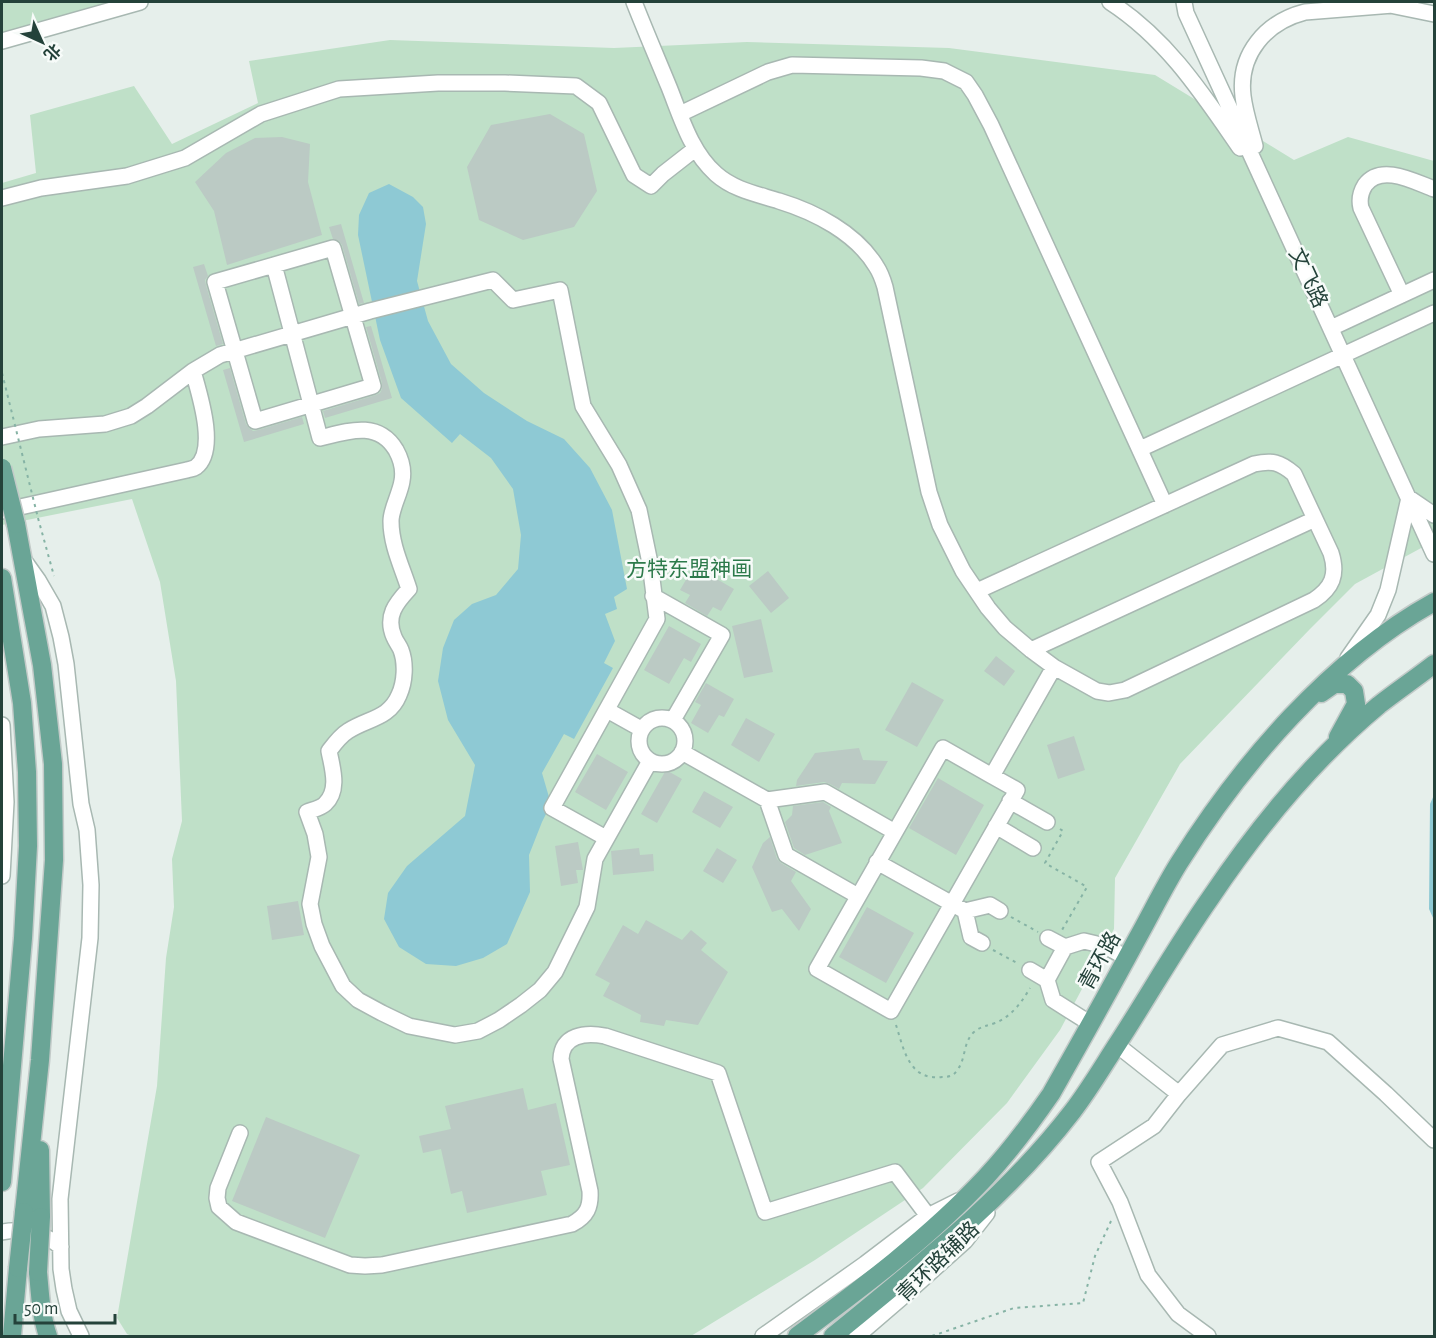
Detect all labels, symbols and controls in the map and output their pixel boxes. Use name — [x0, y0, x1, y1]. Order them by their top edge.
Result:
north arrow — [12, 12, 72, 72]
text: 北 — [41, 41, 64, 64]
street label: 文飞路 — [1285, 245, 1332, 311]
park label: 方特东盟神画 — [626, 558, 752, 580]
street label: 青环路 — [1075, 928, 1124, 994]
street label: 青环路辅路 — [892, 1217, 983, 1306]
scale bar — [15, 1287, 116, 1325]
text: 50 m — [24, 1300, 58, 1318]

